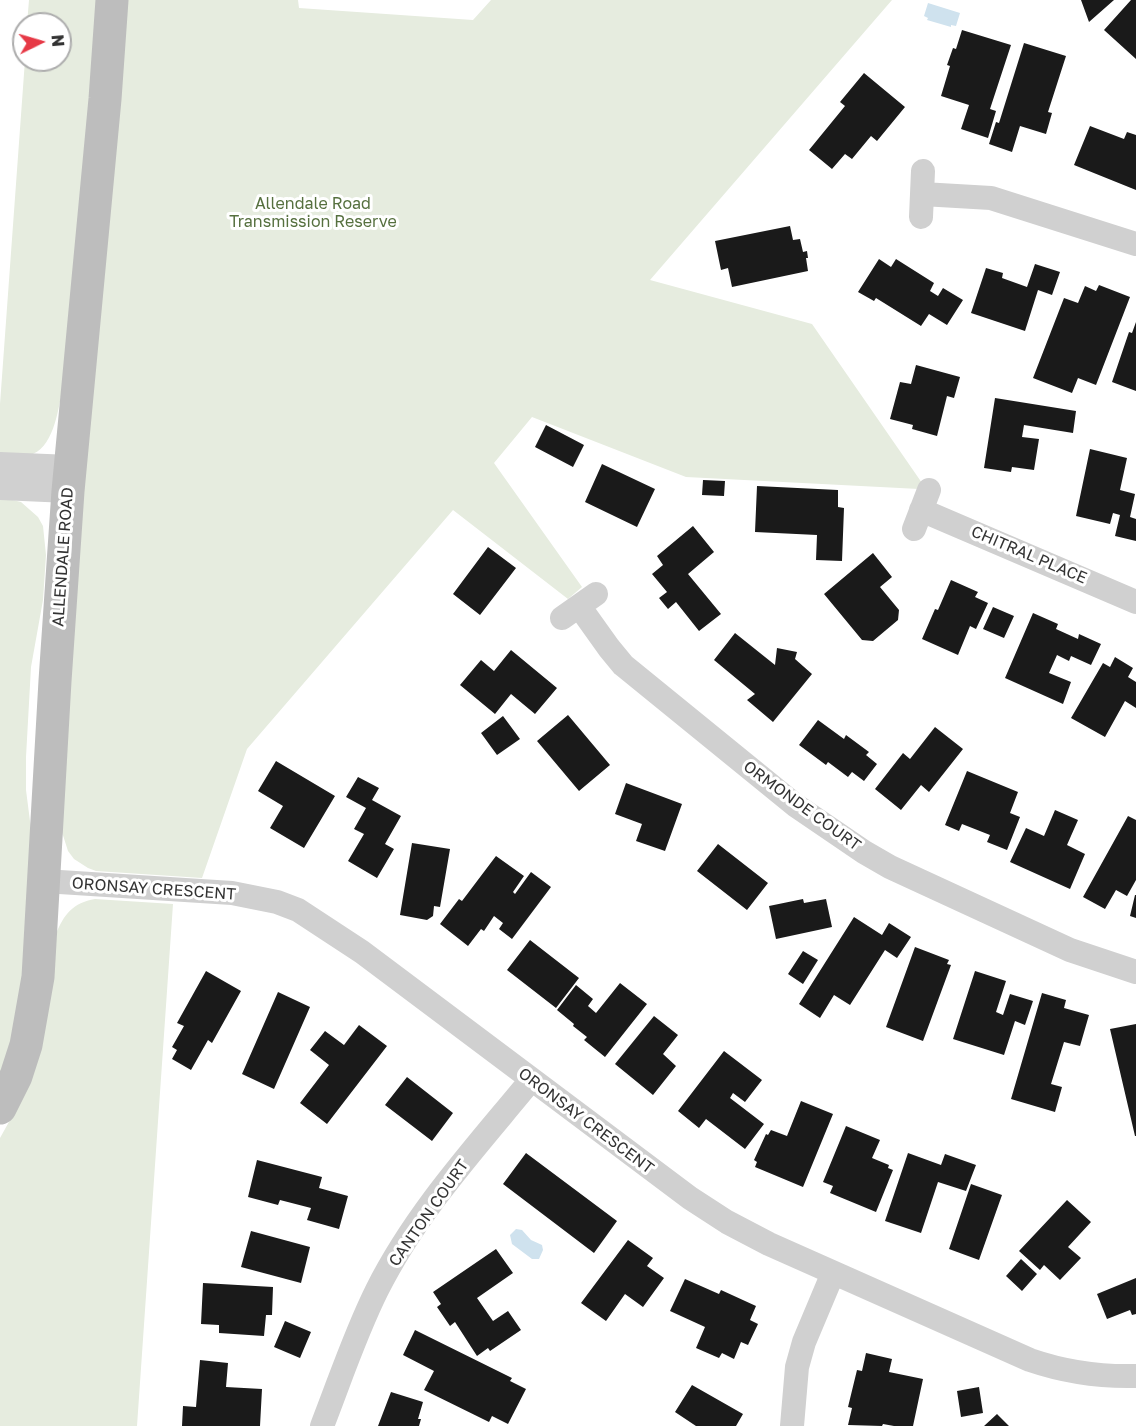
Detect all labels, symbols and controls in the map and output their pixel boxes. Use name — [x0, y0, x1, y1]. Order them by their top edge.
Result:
north arrow — [12, 12, 72, 72]
text: N — [47, 34, 68, 48]
park label: Allendale Road Transmission Reserve — [229, 194, 397, 232]
street label: ALLENDALE ROAD — [49, 487, 77, 627]
street label: CHITRAL PLACE — [968, 522, 1090, 588]
street label: ORMONDE COURT — [740, 757, 864, 855]
street label: ORONSAY CRESCENT — [71, 874, 237, 904]
street label: ORONSAY CRESCENT — [514, 1064, 658, 1178]
street label: CANTON COURT — [385, 1156, 473, 1270]

